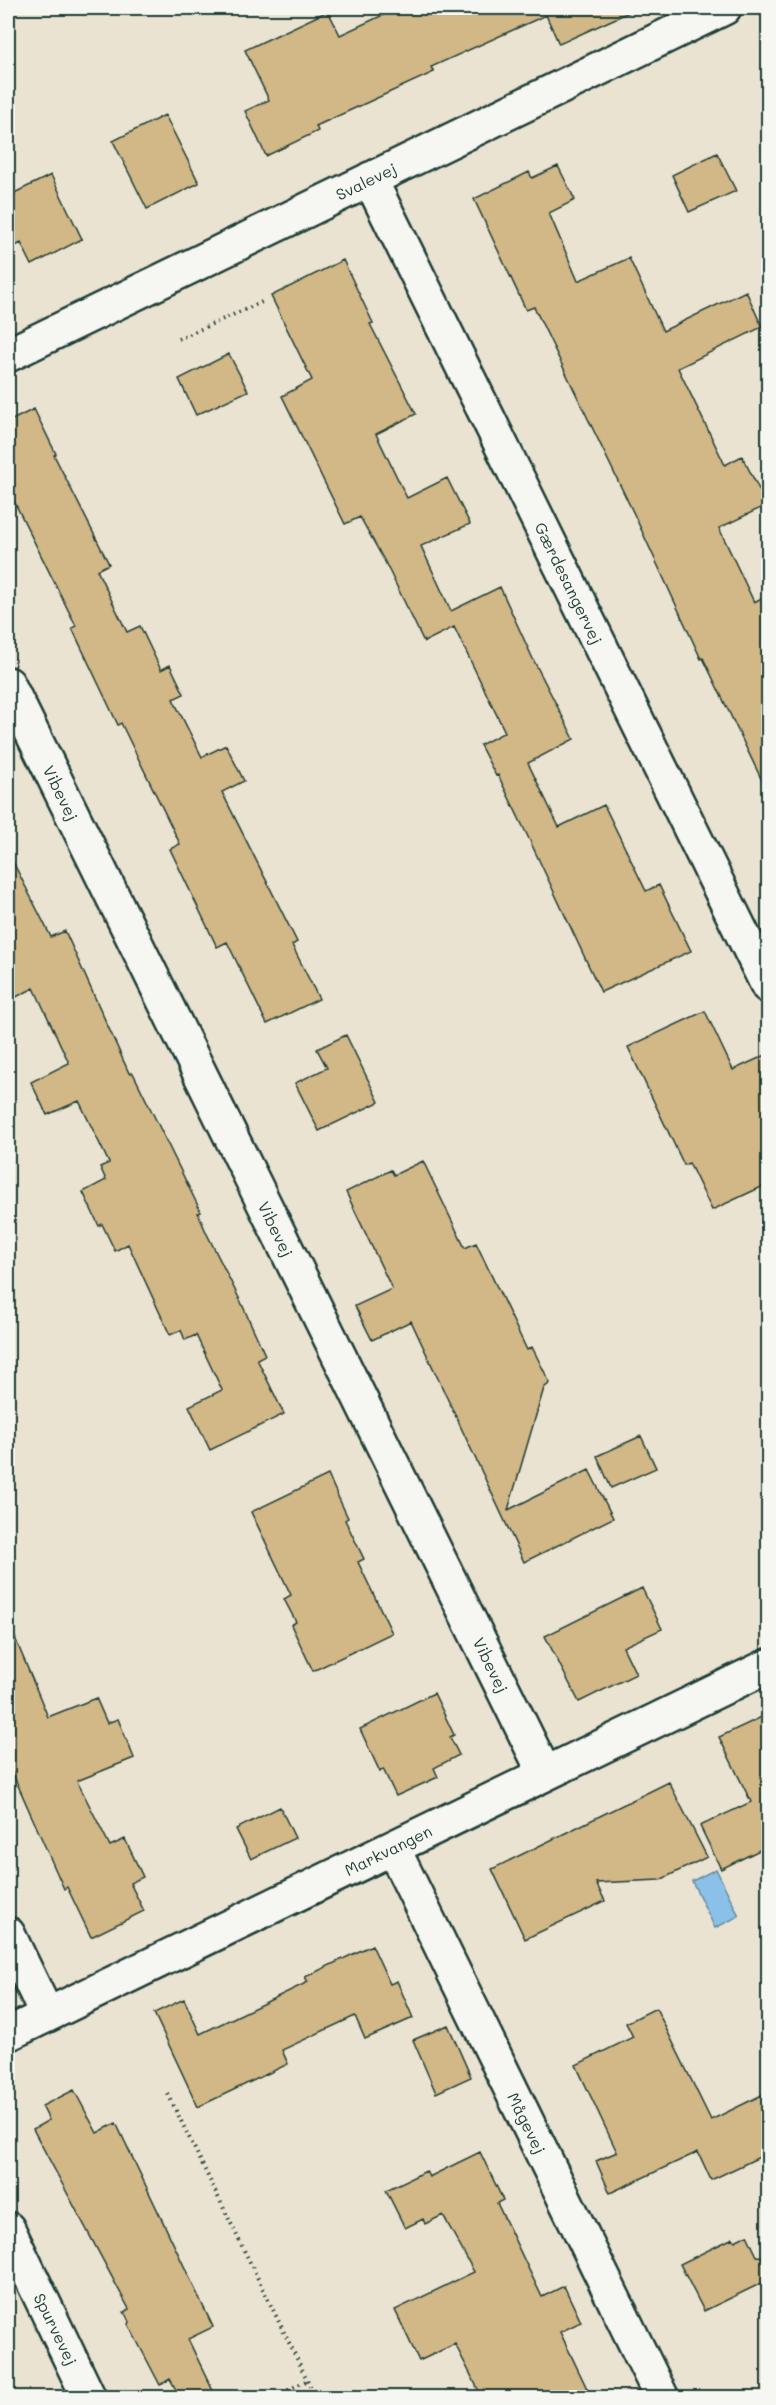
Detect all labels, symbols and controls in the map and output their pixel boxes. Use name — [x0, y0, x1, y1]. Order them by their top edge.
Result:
street label: Svalevej — [332, 157, 400, 205]
street label: Gærdesangervej — [530, 518, 608, 648]
street label: Vibevej — [39, 762, 83, 824]
street label: Vibevej — [254, 1198, 298, 1260]
street label: Vibevej — [469, 1634, 513, 1696]
street label: Markvangen — [341, 1820, 435, 1880]
street label: Mågevej — [503, 2089, 551, 2157]
street label: Spurvevej — [30, 2289, 82, 2369]

